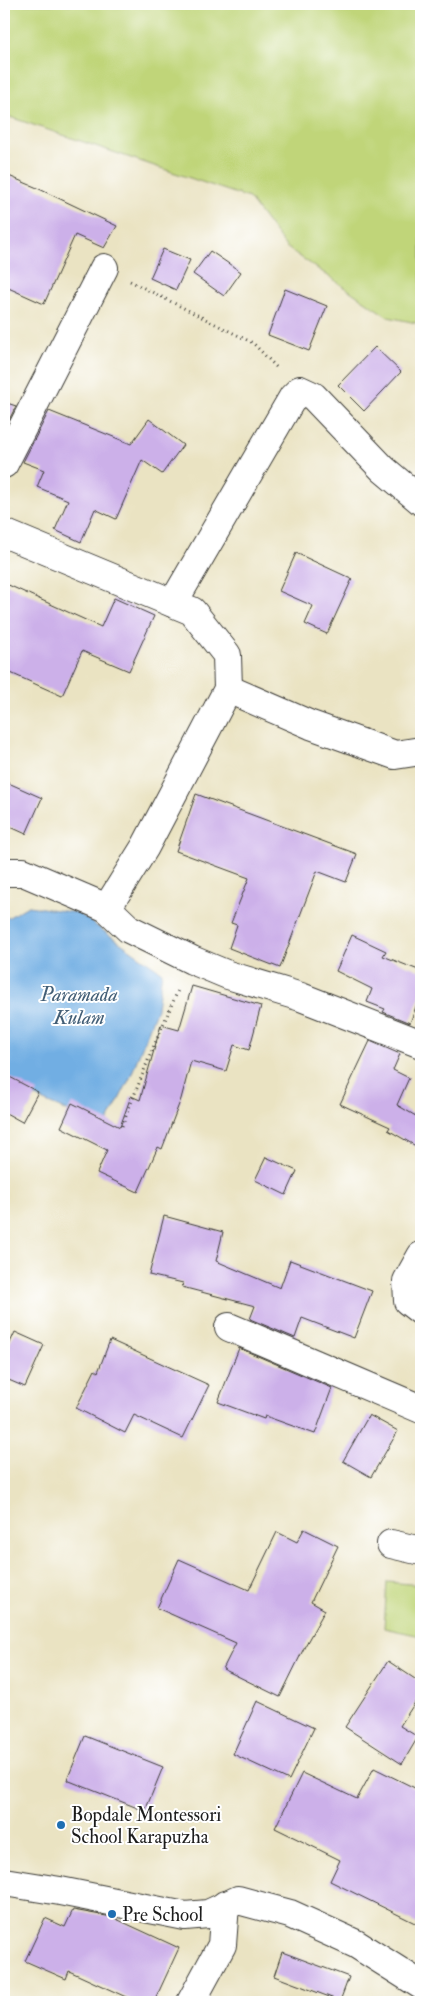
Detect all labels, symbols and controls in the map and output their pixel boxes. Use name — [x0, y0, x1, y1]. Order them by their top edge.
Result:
water label: Paramada Kulam — [39, 982, 118, 1030]
place label: Bopdale Montessori School Karapuzha — [71, 1803, 221, 1850]
marker: Bopdale Montessori School Karapuzha — [55, 1819, 67, 1831]
place label: Pre School — [122, 1903, 203, 1927]
marker: Pre School — [106, 1908, 118, 1920]

